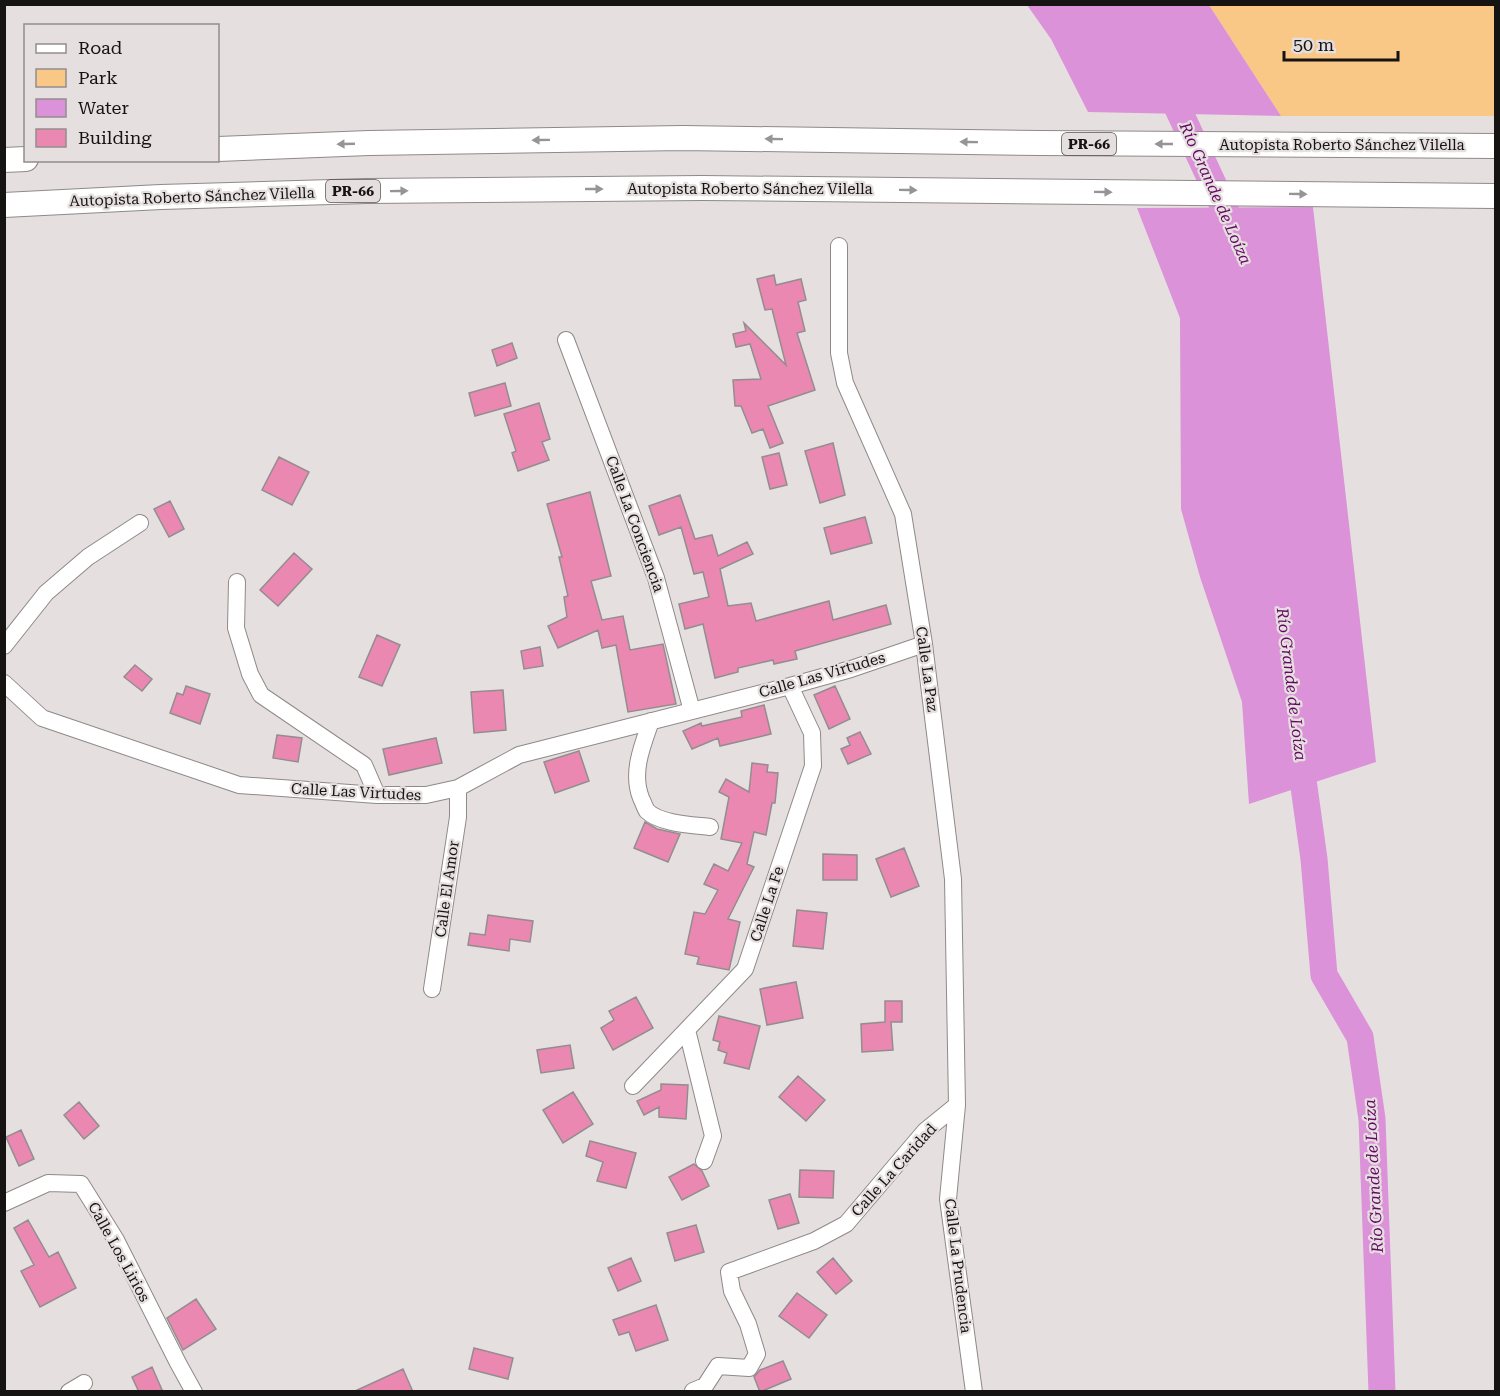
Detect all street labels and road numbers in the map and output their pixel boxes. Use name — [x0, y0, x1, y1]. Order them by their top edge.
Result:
road number: PR-66 — [1062, 133, 1116, 155]
street label: Autopista Roberto Sánchez Vilella — [1219, 136, 1465, 154]
road number: PR-66 — [326, 180, 380, 202]
street label: Autopista Roberto Sánchez Vilella — [627, 180, 873, 198]
street label: Autopista Roberto Sánchez Vilella — [69, 184, 315, 210]
street label: Calle La Conciencia — [602, 453, 668, 595]
street label: Calle La Paz — [912, 625, 942, 713]
street label: Calle Las Virtudes — [757, 648, 887, 702]
street label: Calle Las Virtudes — [290, 780, 422, 804]
street label: Calle El Amor — [431, 839, 463, 939]
street label: Calle La Fe — [746, 864, 788, 944]
street label: Calle La Caridad — [848, 1120, 941, 1220]
street label: Calle La Prudencia — [941, 1198, 975, 1334]
street label: Calle Los Lirios — [84, 1199, 154, 1305]

